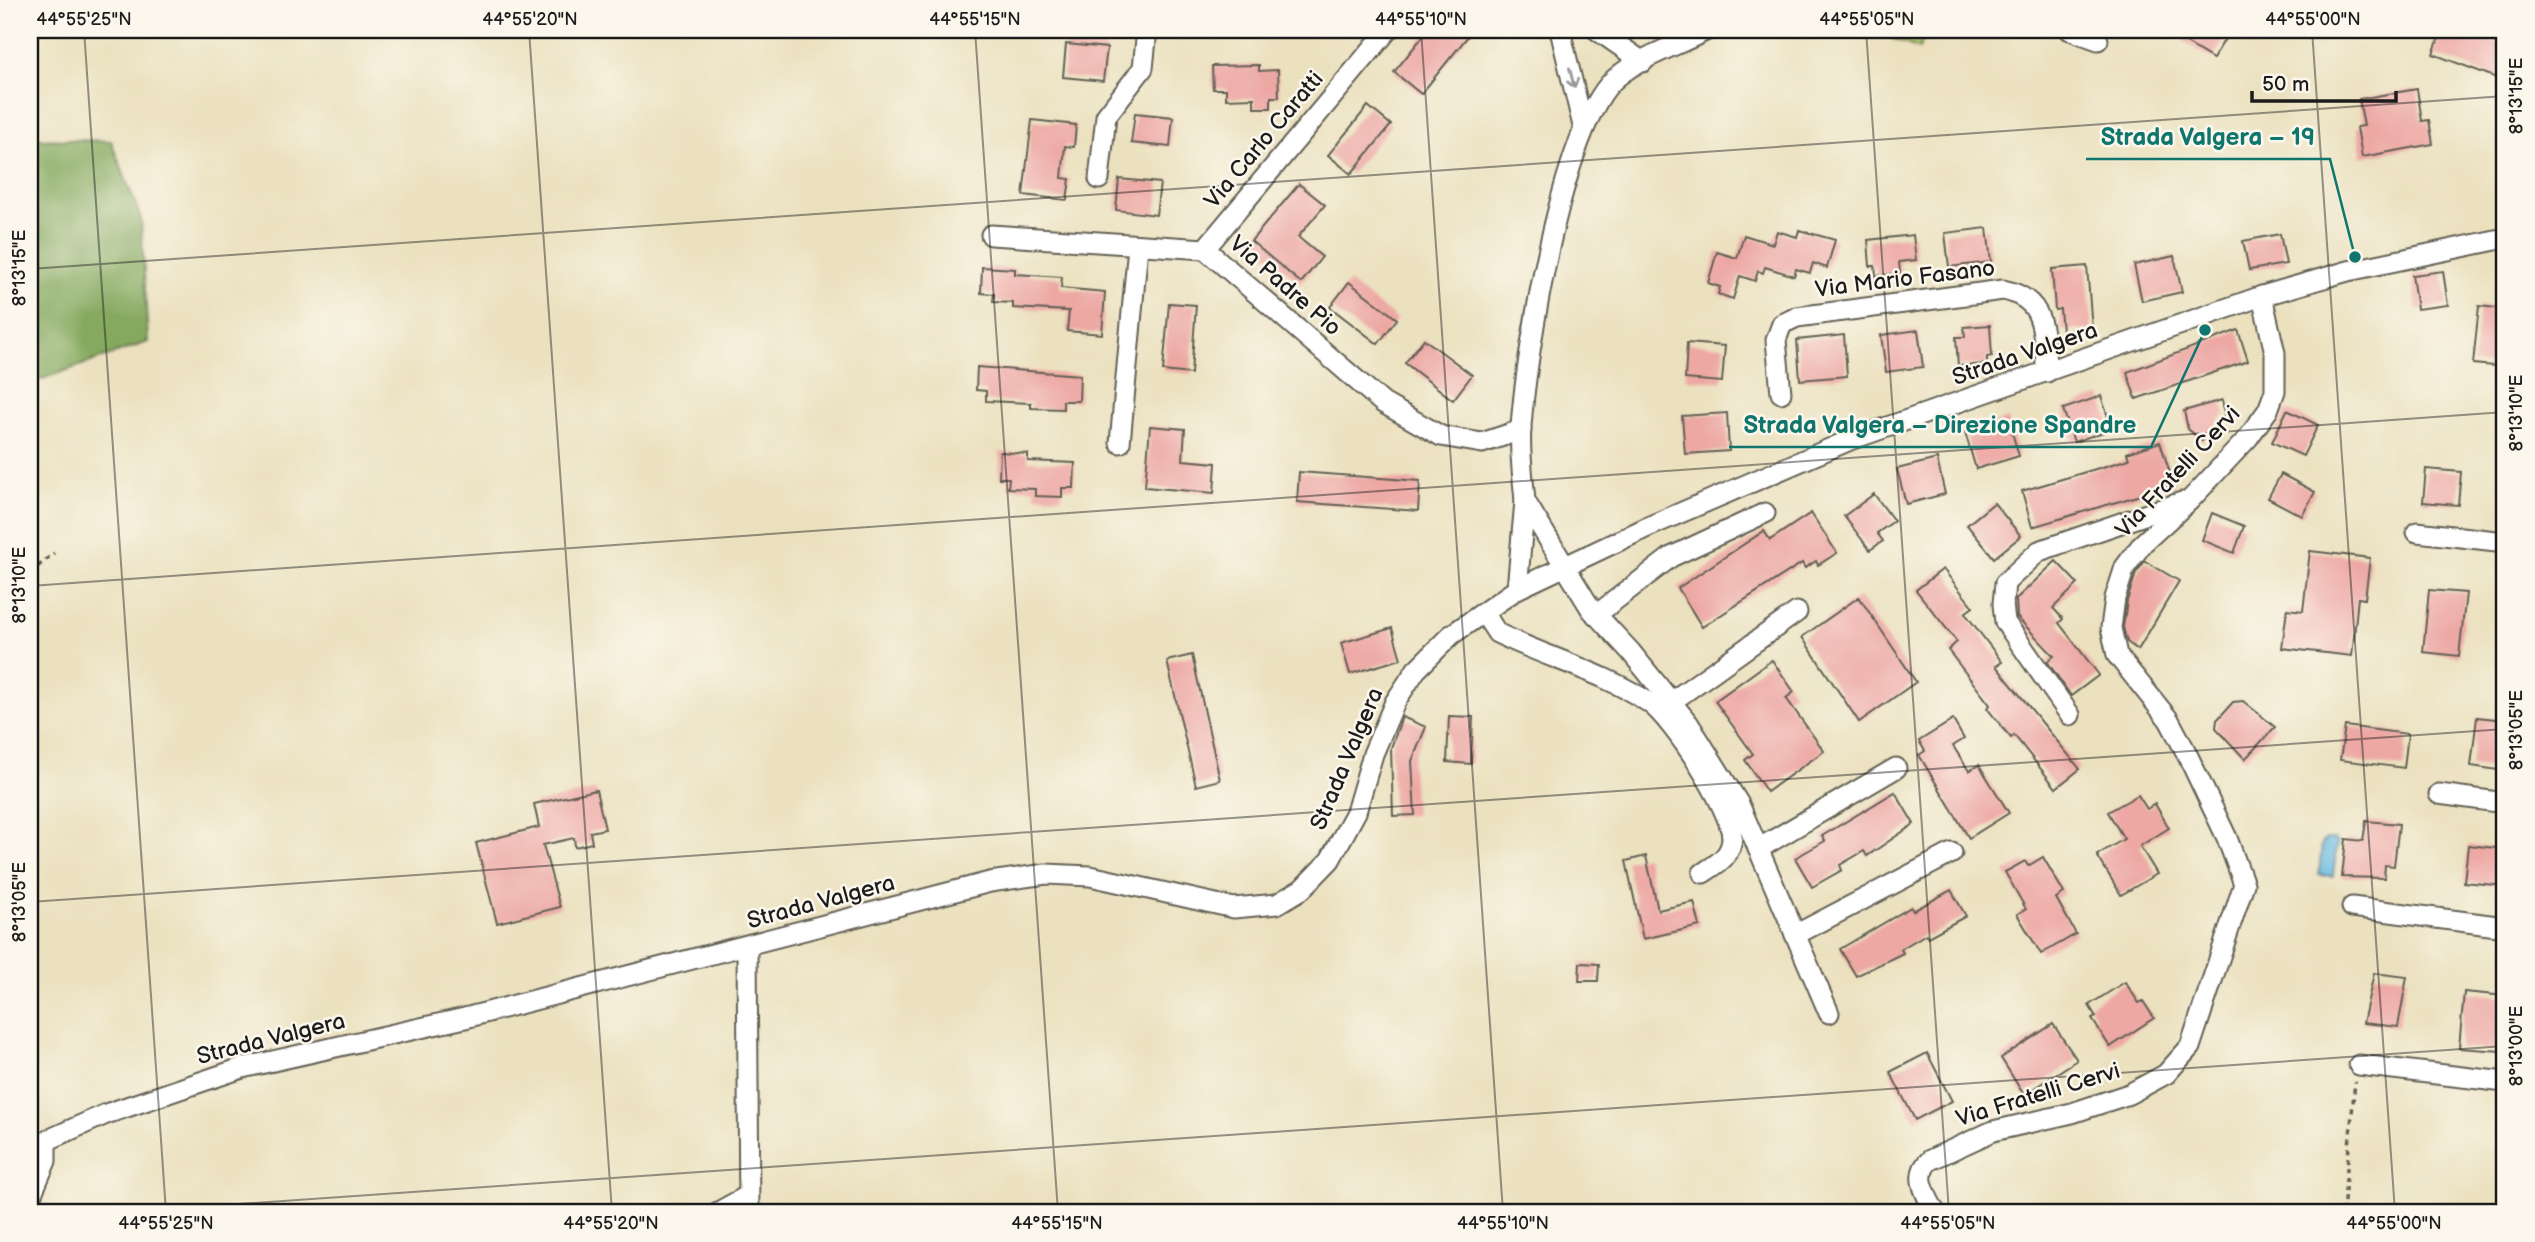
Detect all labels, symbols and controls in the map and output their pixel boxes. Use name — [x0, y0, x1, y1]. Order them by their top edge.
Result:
text: 44°55'25"N — [36, 9, 132, 30]
text: 44°55'20"N — [482, 9, 578, 30]
text: 44°55'15"N — [929, 9, 1021, 30]
text: 44°55'10"N — [1375, 9, 1467, 30]
text: 44°55'05"N — [1819, 9, 1915, 30]
text: 44°55'00"N — [2265, 9, 2361, 30]
text: 8°13'15"E — [2506, 58, 2527, 134]
scale bar — [2252, 60, 2395, 104]
street label: Via Carlo Caratti — [1198, 66, 1330, 214]
one-way arrow — [1566, 66, 1579, 89]
text: 50 m — [2262, 72, 2309, 97]
callout: Strada Valgera – 19 — [2086, 114, 2330, 159]
text: Strada Valgera – 19 — [2101, 123, 2315, 152]
text: 8°13'15"E — [9, 230, 30, 306]
street label: Via Padre Pio — [1223, 230, 1347, 342]
street label: Via Mario Fasano — [1813, 254, 1997, 304]
street label: Strada Valgera — [1949, 316, 2101, 392]
text: 8°13'10"E — [2506, 374, 2527, 452]
street label: Via Fratelli Cervi — [2110, 400, 2246, 544]
callout: Strada Valgera – Direzione Spandre — [1729, 402, 2151, 447]
text: Strada Valgera – Direzione Spandre — [1744, 411, 2137, 440]
text: 8°13'10"E — [9, 546, 30, 624]
street label: Strada Valgera — [1304, 684, 1390, 834]
text: 8°13'05"E — [2506, 690, 2527, 770]
text: 8°13'05"E — [9, 862, 30, 942]
street label: Strada Valgera — [744, 869, 898, 935]
text: 8°13'00"E — [2506, 1006, 2527, 1086]
street label: Strada Valgera — [194, 1007, 348, 1071]
street label: Via Fratelli Cervi — [1953, 1057, 2123, 1133]
text: 44°55'25"N — [118, 1213, 214, 1234]
text: 44°55'20"N — [563, 1213, 659, 1234]
text: 44°55'15"N — [1011, 1213, 1103, 1234]
text: 44°55'10"N — [1457, 1213, 1549, 1234]
text: 44°55'05"N — [1900, 1213, 1996, 1234]
text: 44°55'00"N — [2346, 1213, 2442, 1234]

